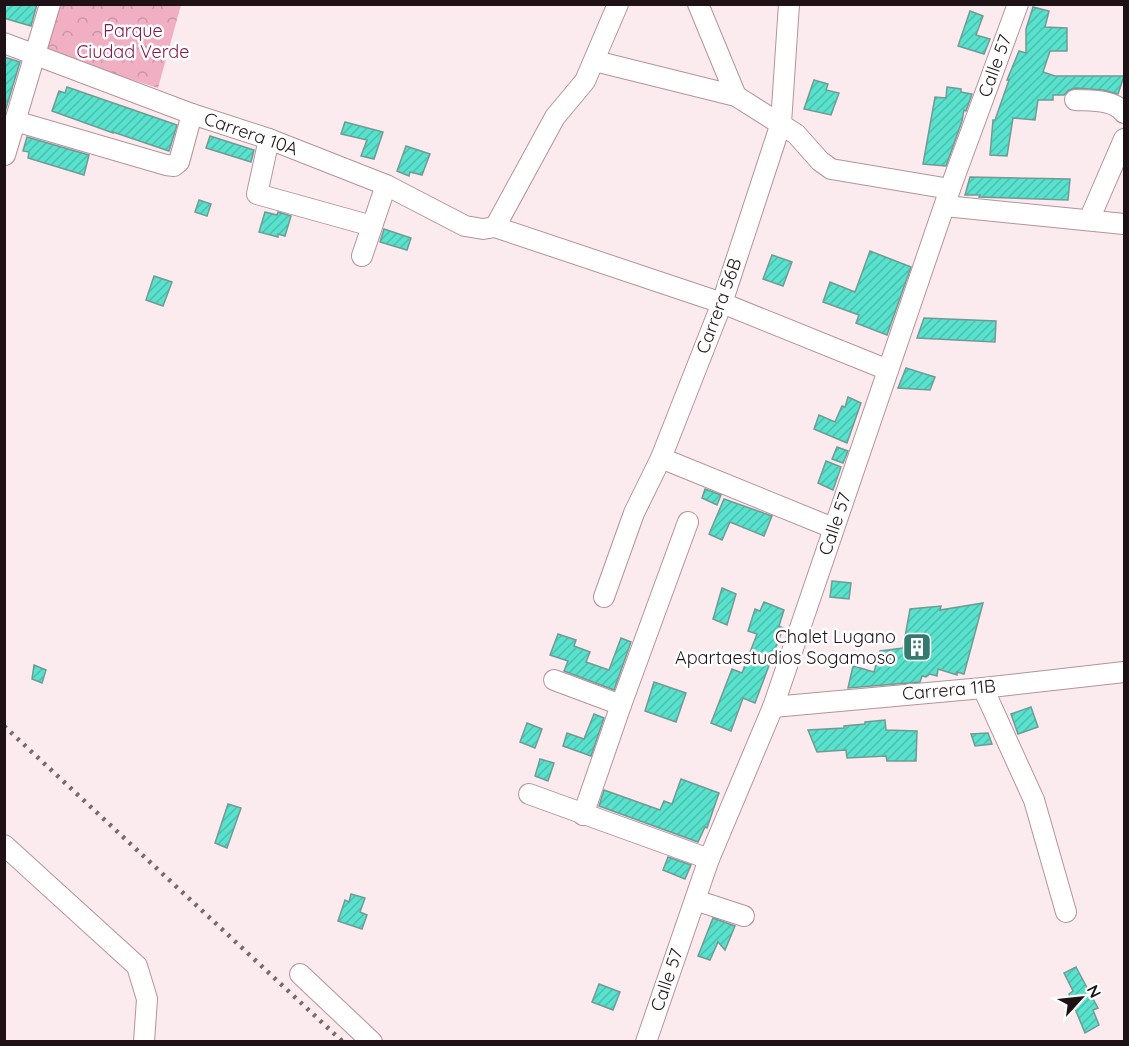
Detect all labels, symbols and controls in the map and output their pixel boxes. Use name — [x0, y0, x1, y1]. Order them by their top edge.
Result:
park label: Parque Ciudad Verde — [77, 19, 189, 63]
street label: Calle 57 — [973, 31, 1016, 100]
street label: Carrera 10A — [201, 107, 301, 160]
street label: Carrera 56B — [691, 255, 746, 357]
street label: Calle 57 — [813, 489, 856, 558]
place label: Chalet Lugano Apartaestudios Sogamoso — [675, 625, 896, 669]
building icon: Chalet Lugano Apartaestudios Sogamoso — [901, 631, 933, 663]
street label: Carrera 11B — [901, 674, 997, 705]
street label: Calle 57 — [645, 945, 688, 1014]
north arrow — [1051, 968, 1111, 1028]
text: N — [1083, 981, 1106, 1001]

